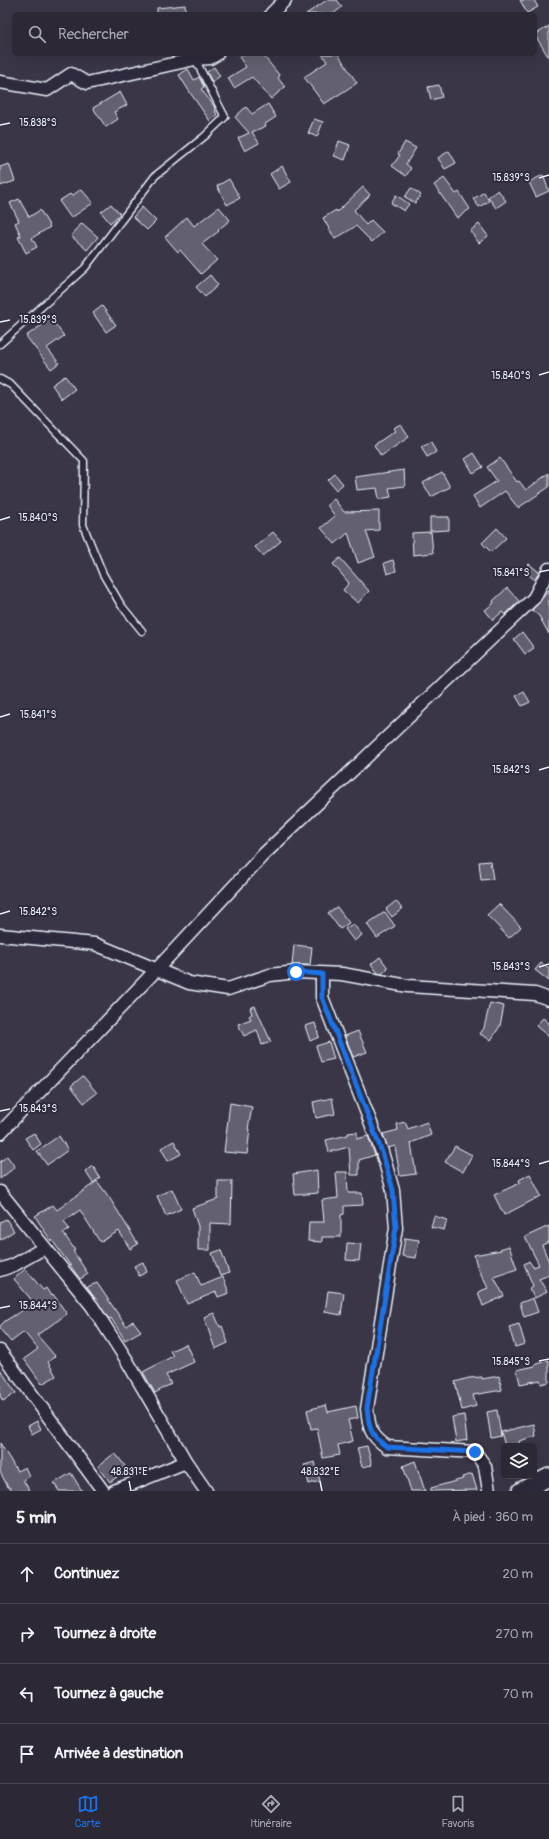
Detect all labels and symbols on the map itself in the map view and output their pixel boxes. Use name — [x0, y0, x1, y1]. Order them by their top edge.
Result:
text: 15.838°S — [19, 117, 57, 129]
text: 15.839°S — [492, 172, 530, 184]
text: 15.839°S — [19, 314, 57, 326]
text: 15.840°S — [491, 370, 531, 382]
text: 15.840°S — [18, 512, 58, 524]
text: 15.841°S — [493, 567, 529, 579]
text: 15.841°S — [20, 709, 56, 721]
text: 15.842°S — [492, 764, 530, 776]
text: 15.842°S — [19, 906, 57, 918]
text: 15.843°S — [492, 961, 530, 973]
route start — [287, 963, 305, 981]
text: 15.843°S — [19, 1103, 57, 1115]
text: 15.844°S — [492, 1158, 530, 1170]
text: 15.844°S — [19, 1300, 57, 1312]
text: 15.845°S — [492, 1356, 530, 1368]
route end — [466, 1443, 484, 1461]
text: 48.831°E — [110, 1466, 148, 1478]
text: 48.832°E — [301, 1466, 339, 1478]

